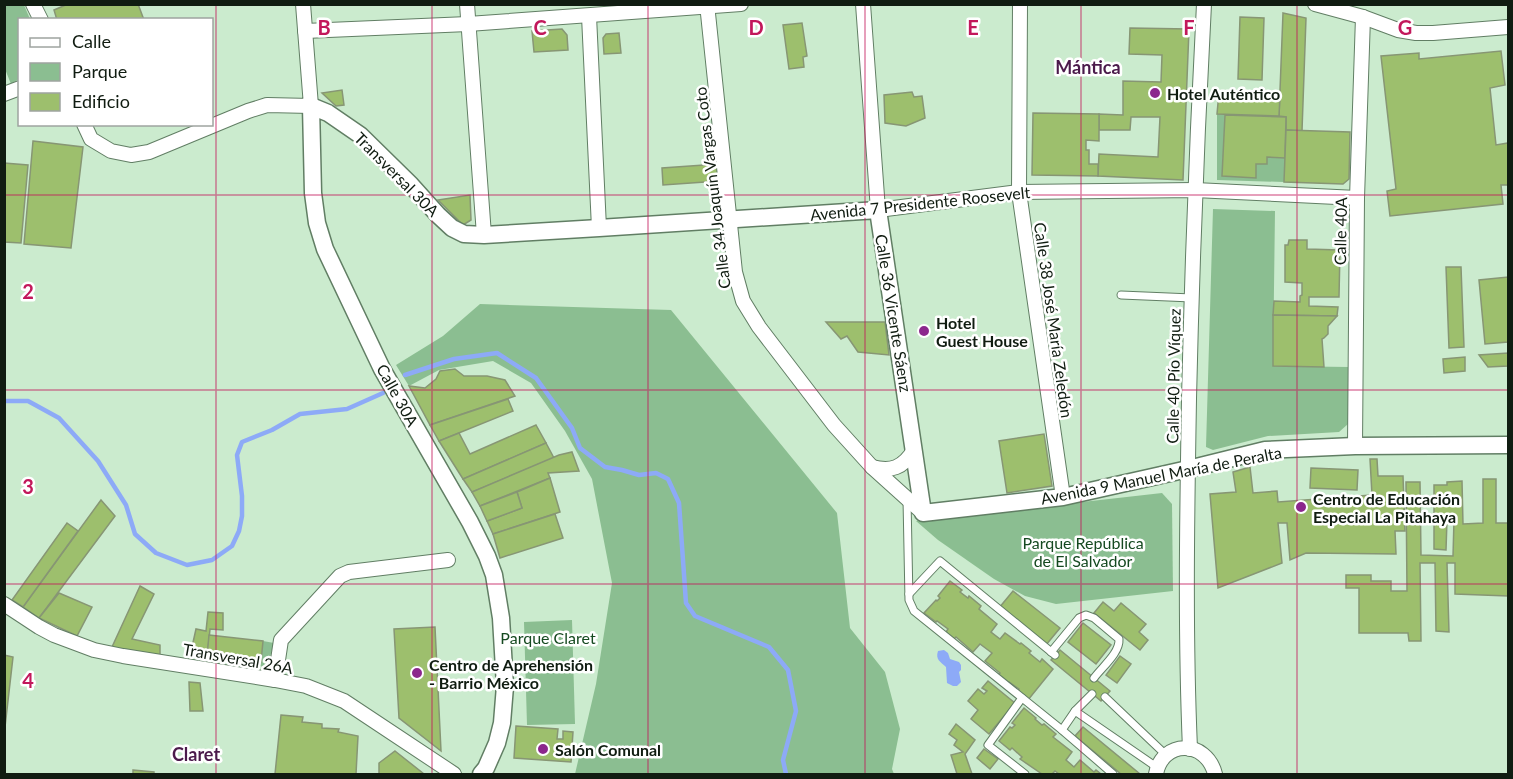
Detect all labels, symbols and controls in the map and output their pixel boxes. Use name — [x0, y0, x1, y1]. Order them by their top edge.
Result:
text: B — [317, 15, 331, 39]
text: C — [533, 15, 547, 39]
text: D — [748, 15, 764, 39]
text: E — [967, 15, 979, 39]
text: F — [1183, 15, 1195, 39]
text: G — [1398, 15, 1412, 39]
legend — [18, 18, 213, 126]
text: Calle — [72, 30, 111, 52]
district label: Mántica — [1055, 56, 1121, 78]
text: Parque — [72, 60, 127, 82]
place label: Hotel Auténtico — [1167, 84, 1280, 103]
street label: Calle 34 Joaquín Vargas Coto — [690, 86, 734, 290]
marker: Hotel Auténtico — [1148, 86, 1162, 100]
text: Edificio — [72, 90, 130, 112]
street label: Transversal 30A — [351, 128, 443, 220]
street label: Avenida 7 Presidente Roosevelt — [809, 182, 1031, 224]
street label: Calle 40A — [1330, 197, 1350, 265]
street label: Calle 38 José María Zeledón — [1031, 221, 1077, 419]
street label: Calle 36 Vicente Sáenz — [872, 233, 916, 393]
text: 2 — [22, 279, 34, 303]
street label: Calle 40 Pío Víquez — [1162, 308, 1184, 444]
place label: Hotel Guest House — [936, 313, 1028, 350]
marker: Hotel Guest House — [917, 324, 931, 338]
street label: Calle 30A — [373, 361, 423, 430]
street label: Avenida 9 Manuel María de Peralta — [1039, 442, 1283, 508]
text: 3 — [22, 474, 34, 498]
place label: Centro de Educación Especial La Pitahaya — [1313, 489, 1460, 526]
marker: Centro de Educación Especial La Pitahaya — [1294, 500, 1308, 514]
park label: Parque República de El Salvador — [1022, 533, 1144, 570]
park label: Parque Claret — [500, 628, 596, 647]
street label: Transversal 26A — [181, 639, 295, 677]
place label: Centro de Aprehensión - Barrio México — [429, 655, 593, 692]
marker: Centro de Aprehensión - Barrio México — [410, 666, 424, 680]
text: 4 — [22, 668, 34, 692]
place label: Salón Comunal — [555, 740, 661, 759]
marker: Salón Comunal — [536, 742, 550, 756]
district label: Claret — [172, 743, 220, 765]

